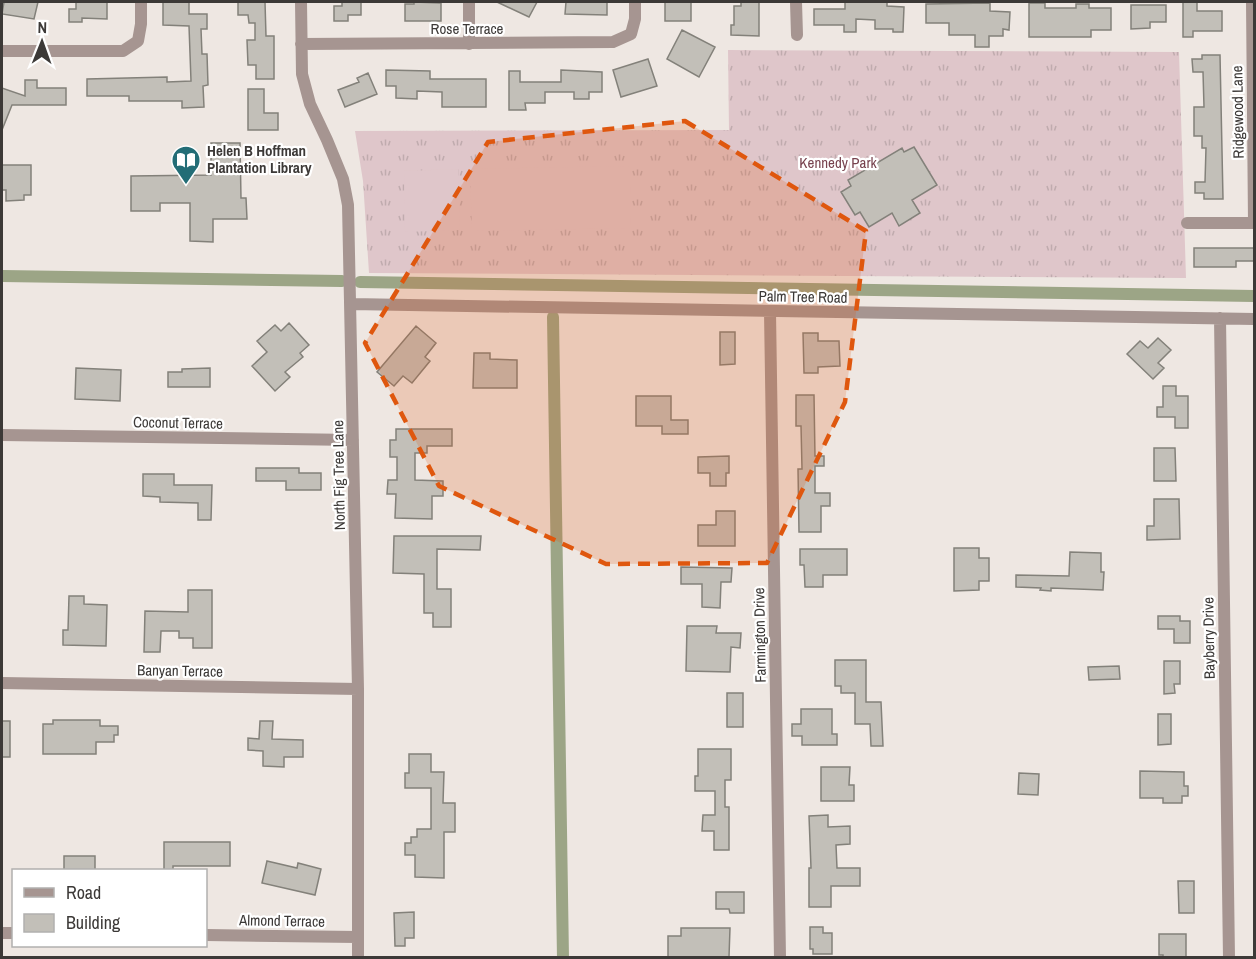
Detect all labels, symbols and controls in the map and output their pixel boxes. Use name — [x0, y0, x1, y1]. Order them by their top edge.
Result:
north arrow — [12, 12, 72, 72]
text: N — [37, 16, 47, 38]
street label: Rose Terrace — [431, 18, 504, 39]
street label: Ridgewood Lane — [1226, 65, 1249, 159]
place label: Helen B Hoffman Plantation Library — [207, 140, 312, 178]
library icon: Helen B Hoffman Plantation Library — [170, 144, 202, 186]
park label: Kennedy Park — [799, 152, 877, 173]
street label: Palm Tree Road — [758, 285, 848, 308]
street label: Coconut Terrace — [133, 411, 223, 434]
street label: North Fig Tree Lane — [327, 420, 350, 530]
street label: Farmington Drive — [748, 587, 771, 683]
street label: Bayberry Drive — [1197, 597, 1220, 679]
street label: Banyan Terrace — [137, 659, 223, 682]
legend — [12, 869, 207, 947]
text: Road — [66, 880, 101, 905]
street label: Almond Terrace — [238, 909, 325, 932]
text: Building — [66, 910, 121, 935]

